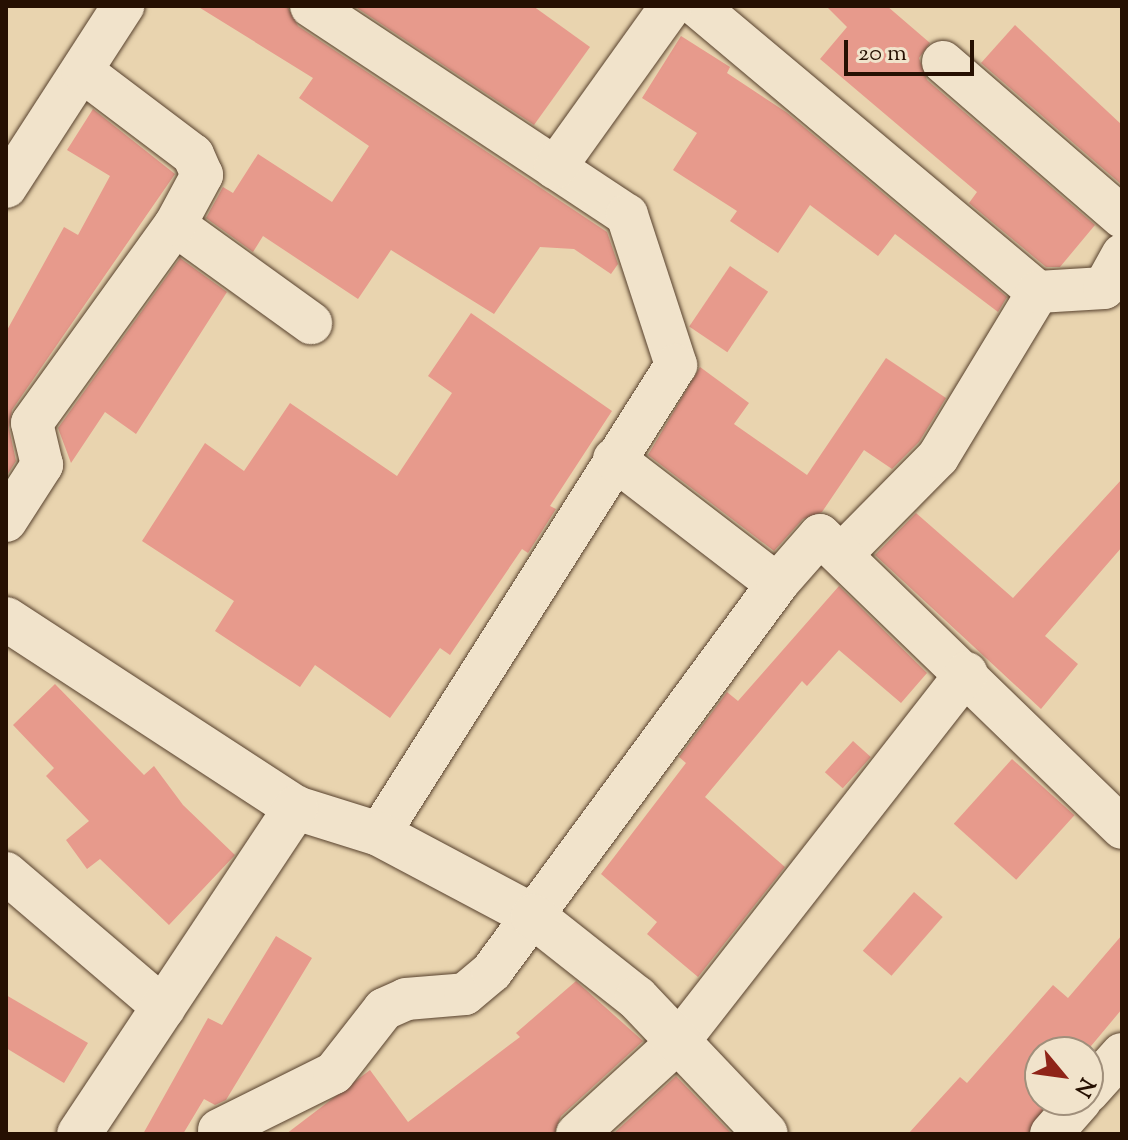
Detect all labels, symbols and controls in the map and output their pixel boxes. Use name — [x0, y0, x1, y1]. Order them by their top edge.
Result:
scale bar — [848, 24, 978, 74]
text: 20 m — [858, 37, 907, 71]
north arrow — [1024, 1036, 1104, 1116]
text: N — [1065, 1071, 1101, 1102]

